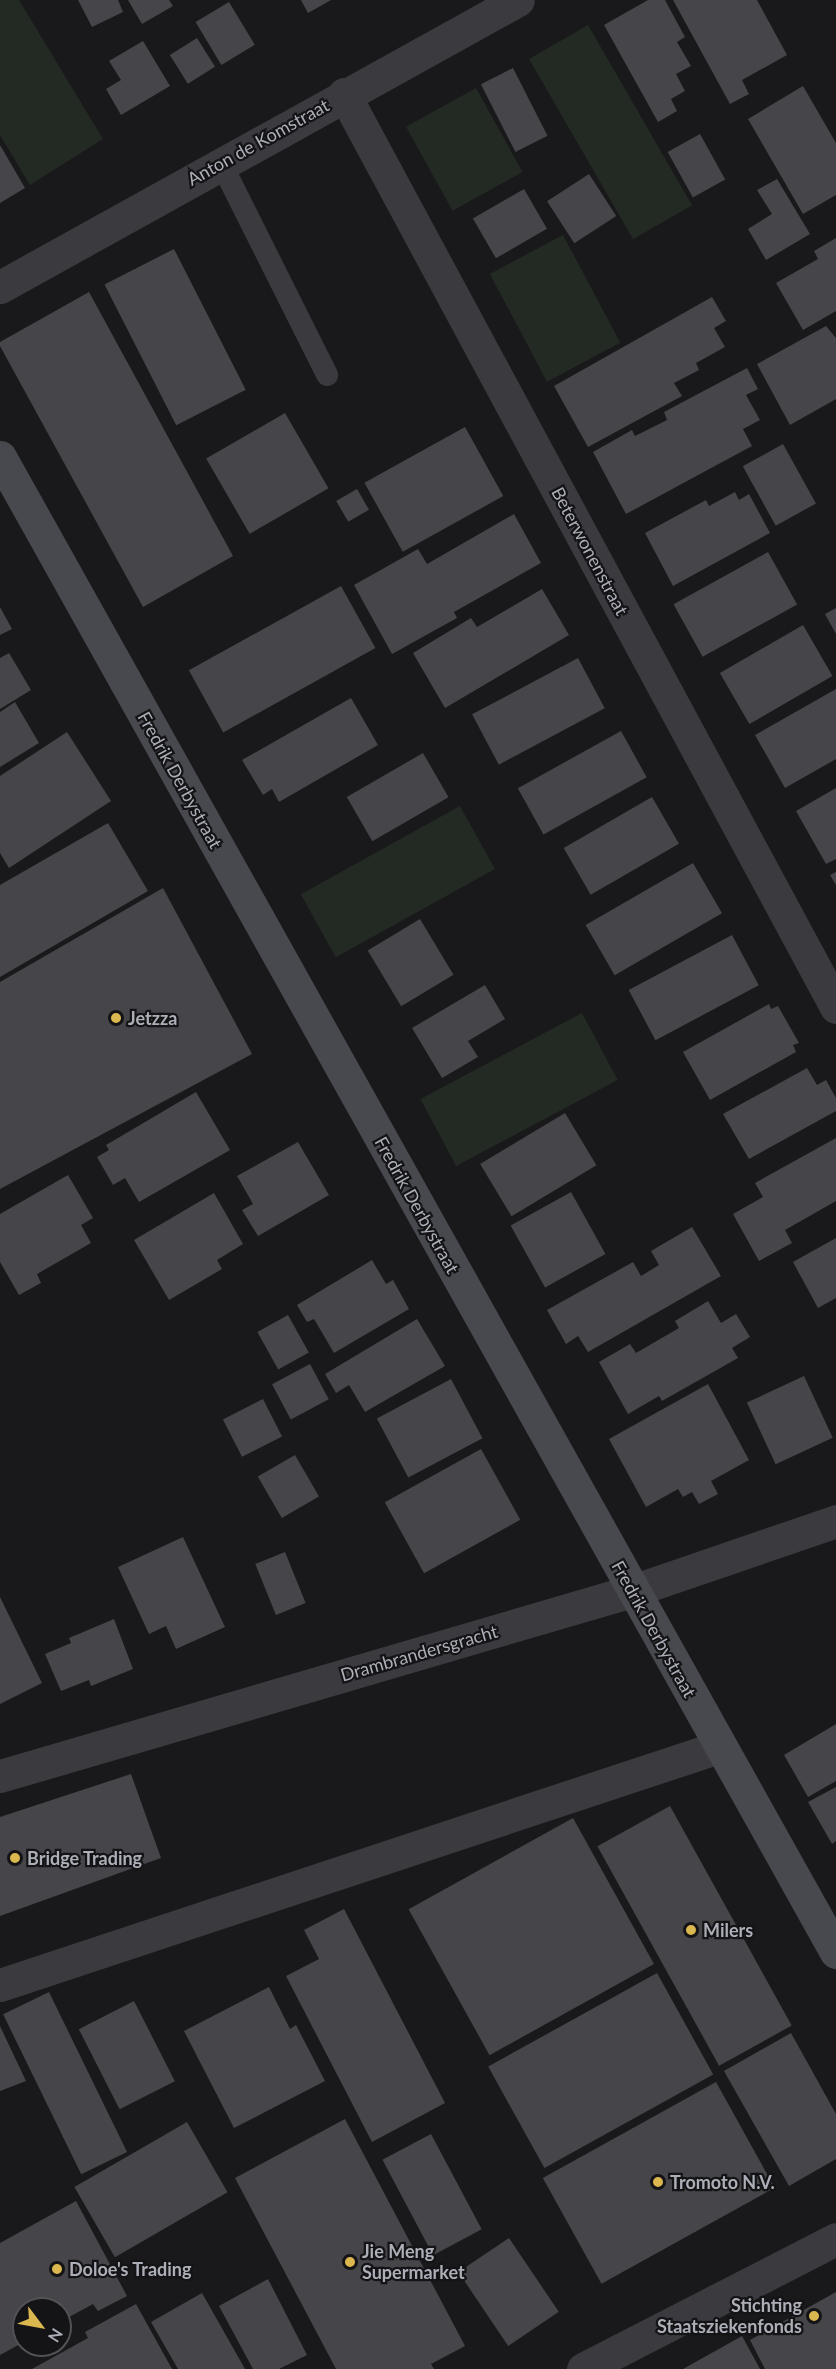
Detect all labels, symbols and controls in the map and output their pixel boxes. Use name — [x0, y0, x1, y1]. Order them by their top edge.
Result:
street label: Anton de Komstraat — [183, 94, 333, 190]
street label: Beterwonenstraat — [547, 483, 633, 619]
street label: Fredrik Derbystraat — [133, 708, 227, 852]
place label: Jetzza — [128, 1007, 177, 1029]
marker: Jetzza — [109, 1011, 123, 1025]
street label: Fredrik Derbystraat — [370, 1133, 464, 1277]
street label: Fredrik Derbystraat — [607, 1557, 701, 1701]
street label: Drambrandersgracht — [338, 1620, 500, 1686]
place label: Bridge Trading — [27, 1847, 143, 1869]
marker: Bridge Trading — [8, 1851, 22, 1865]
place label: Milers — [703, 1919, 753, 1941]
marker: Milers — [684, 1923, 698, 1937]
place label: Tromoto N.V. — [670, 2171, 775, 2193]
marker: Tromoto N.V. — [651, 2175, 665, 2189]
place label: Jie Meng Supermarket — [362, 2241, 465, 2284]
marker: Jie Meng Supermarket — [343, 2255, 357, 2269]
place label: Doloe's Trading — [69, 2258, 192, 2280]
marker: Doloe's Trading — [50, 2262, 64, 2276]
place label: Stichting Staatsziekenfonds — [657, 2295, 802, 2338]
north arrow — [12, 2297, 72, 2357]
marker: Stichting Staatsziekenfonds — [807, 2309, 821, 2323]
text: N — [45, 2325, 67, 2346]

